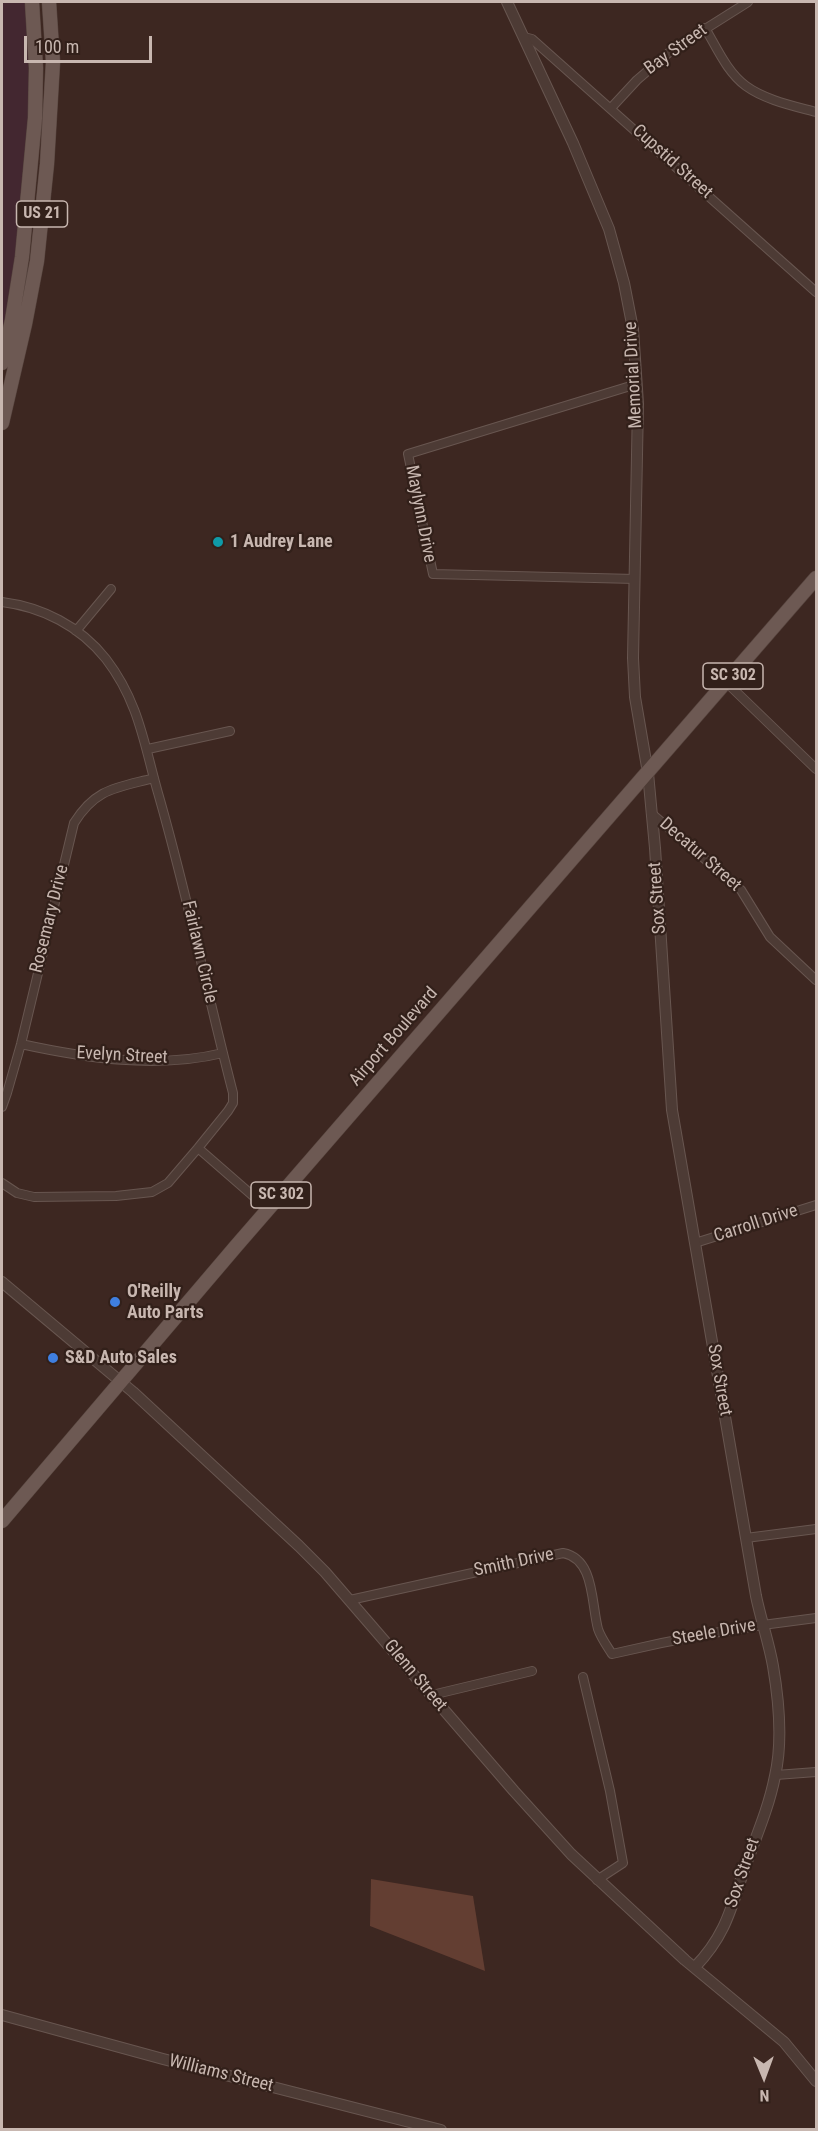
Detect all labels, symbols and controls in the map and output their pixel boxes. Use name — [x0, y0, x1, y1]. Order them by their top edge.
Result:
street label: Bay Street — [640, 20, 712, 80]
scale bar — [27, 24, 154, 62]
text: 100 m — [35, 36, 79, 57]
street label: Cupstid Street — [627, 120, 717, 204]
road number: US 21 — [16, 201, 68, 227]
street label: Memorial Drive — [620, 321, 648, 429]
street label: Maylynn Drive — [400, 463, 440, 565]
place label: 1 Audrey Lane — [230, 531, 333, 553]
marker: 1 Audrey Lane — [211, 535, 225, 549]
road number: SC 302 — [703, 663, 763, 689]
street label: Decatur Street — [655, 814, 745, 896]
street label: Sox Street — [645, 861, 671, 935]
street label: Rosemary Drive — [26, 863, 74, 975]
street label: Fairlawn Circle — [177, 899, 221, 1005]
street label: Airport Boulevard — [345, 983, 443, 1091]
street label: Evelyn Street — [76, 1043, 168, 1069]
road number: SC 302 — [251, 1182, 311, 1208]
street label: Carroll Drive — [711, 1200, 801, 1248]
place label: O'Reilly Auto Parts — [127, 1281, 204, 1324]
marker: O'Reilly Auto Parts — [108, 1295, 122, 1309]
street label: Sox Street — [702, 1342, 736, 1418]
place label: S&D Auto Sales — [65, 1347, 177, 1369]
marker: S&D Auto Sales — [46, 1351, 60, 1365]
street label: Smith Drive — [472, 1544, 556, 1582]
street label: Steele Drive — [671, 1615, 757, 1651]
street label: Glenn Street — [379, 1636, 451, 1716]
street label: Sox Street — [721, 1835, 765, 1911]
north arrow — [734, 2047, 794, 2107]
street label: Williams Street — [167, 2051, 275, 2097]
text: N — [759, 2086, 769, 2105]

